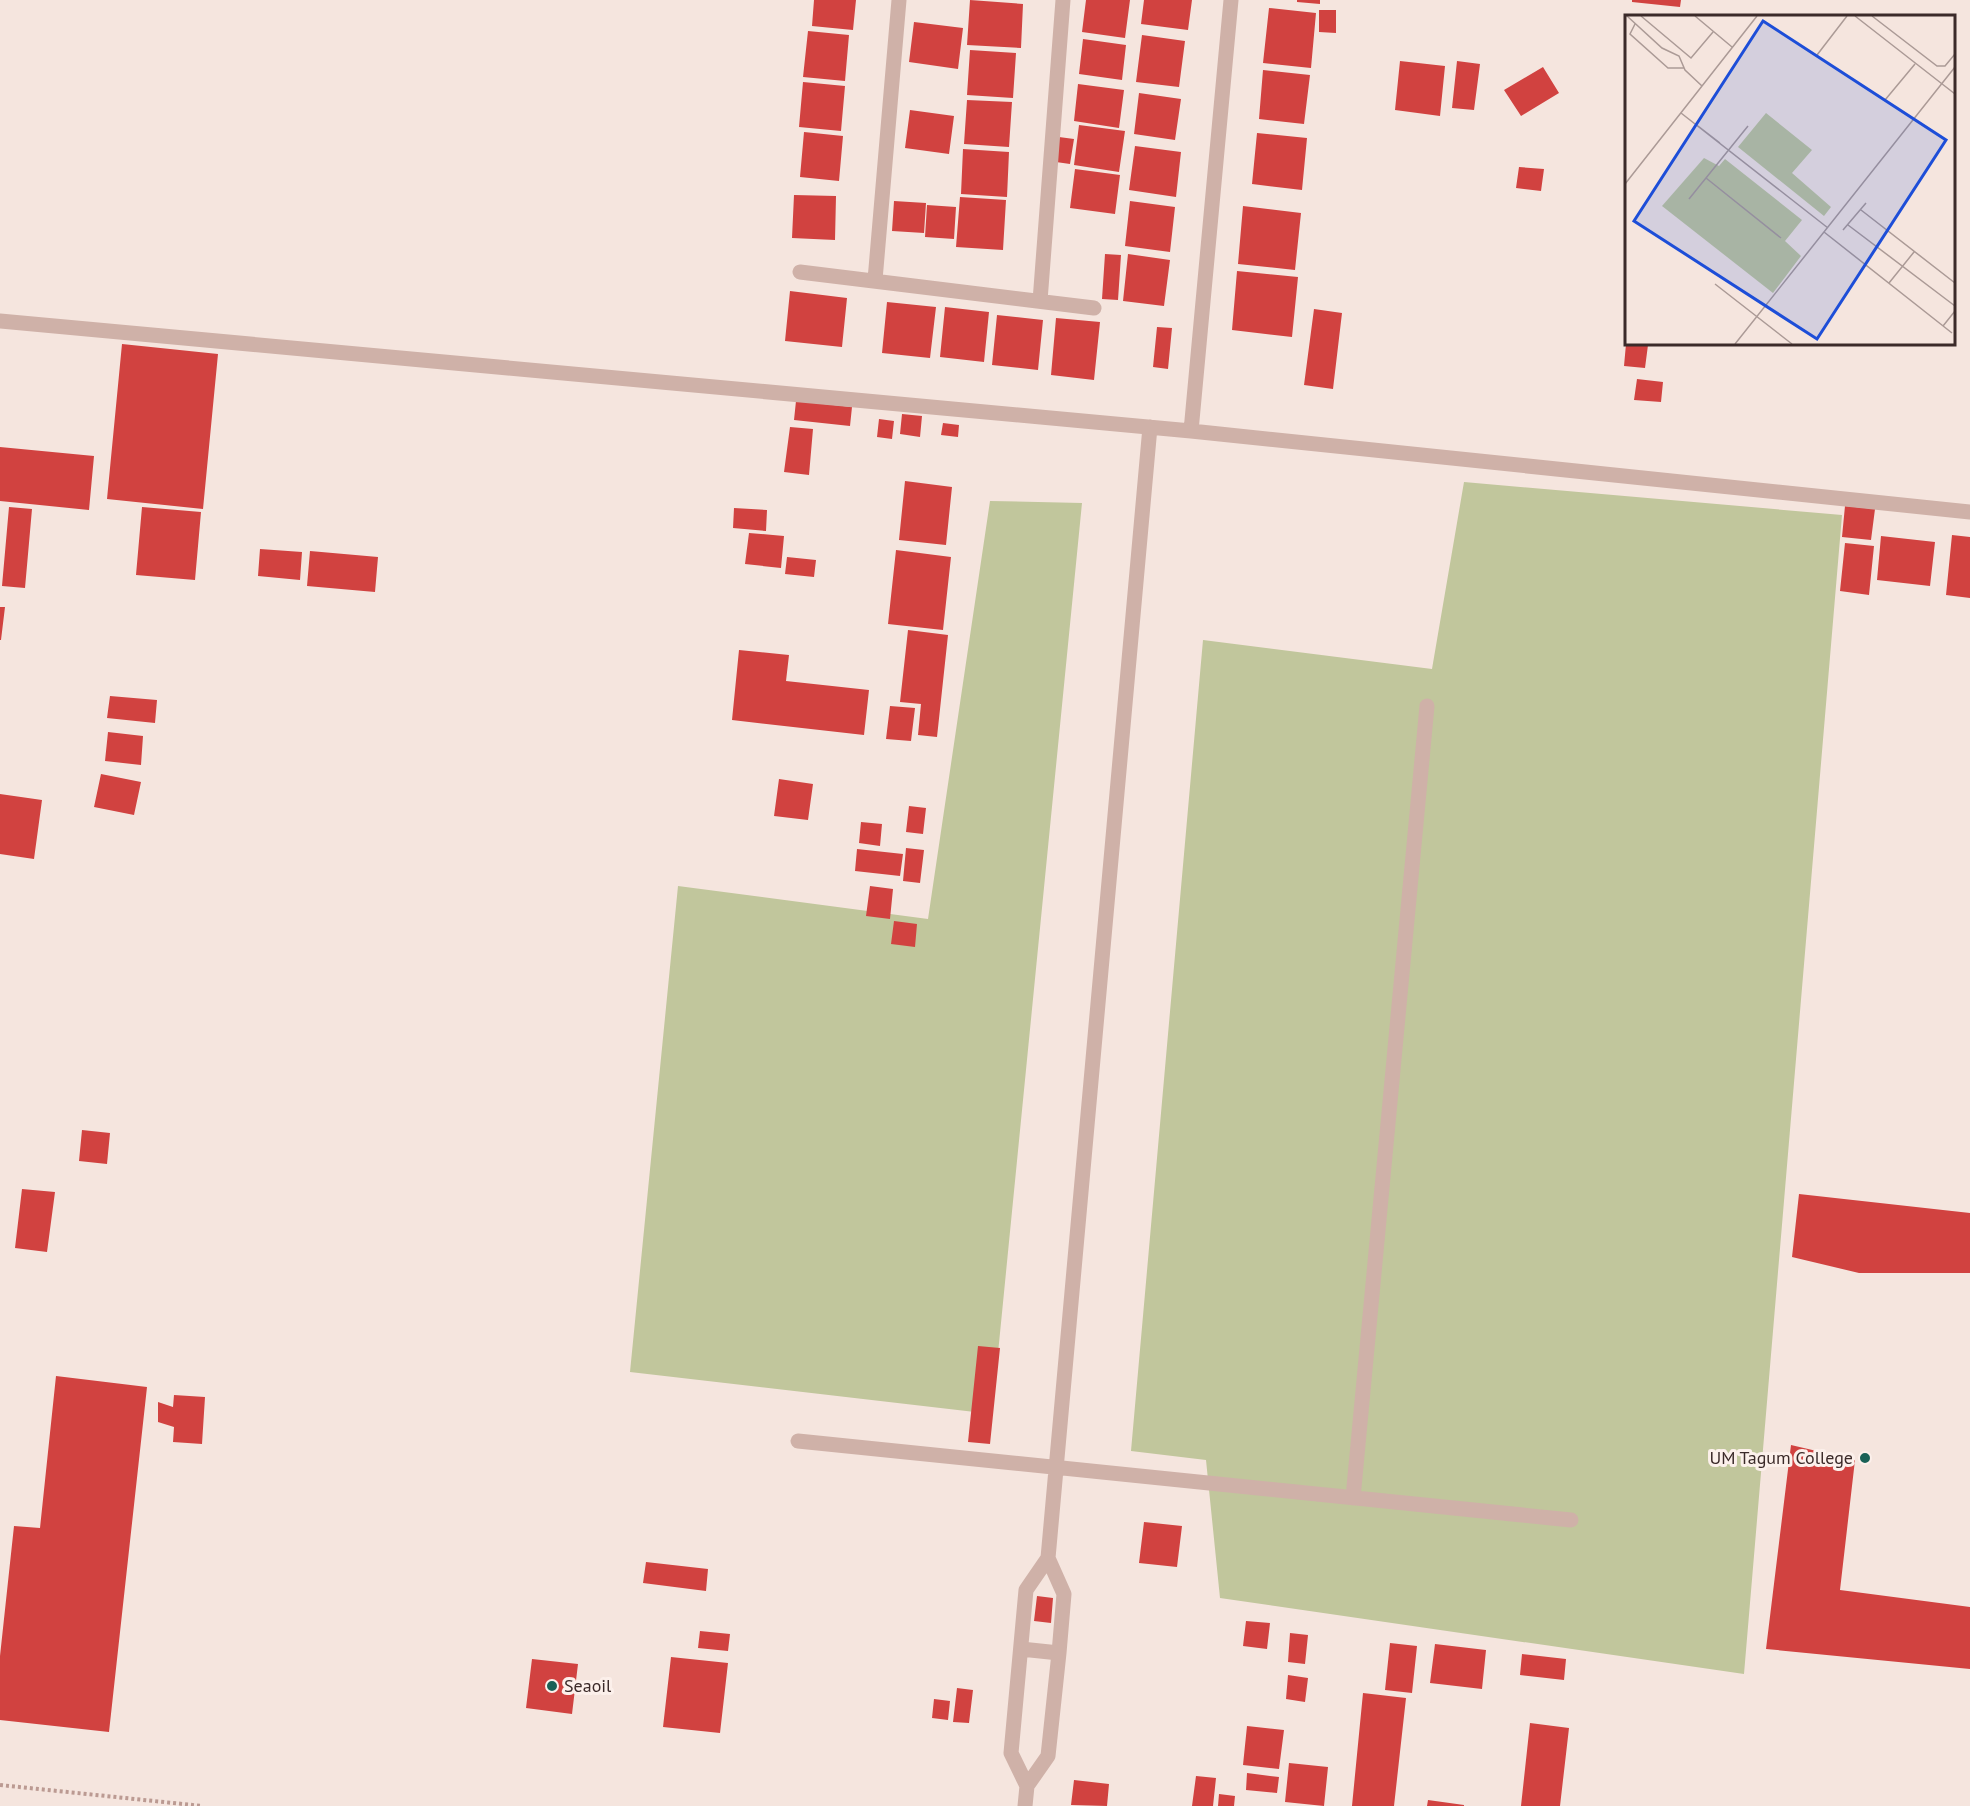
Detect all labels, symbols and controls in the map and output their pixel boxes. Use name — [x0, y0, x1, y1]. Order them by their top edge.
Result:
inset map — [1625, 15, 1955, 345]
place label: UM Tagum College — [1709, 1446, 1853, 1469]
marker: UM Tagum College — [1858, 1451, 1872, 1465]
place label: Seaoil — [564, 1674, 612, 1697]
marker: Seaoil — [545, 1679, 559, 1693]

